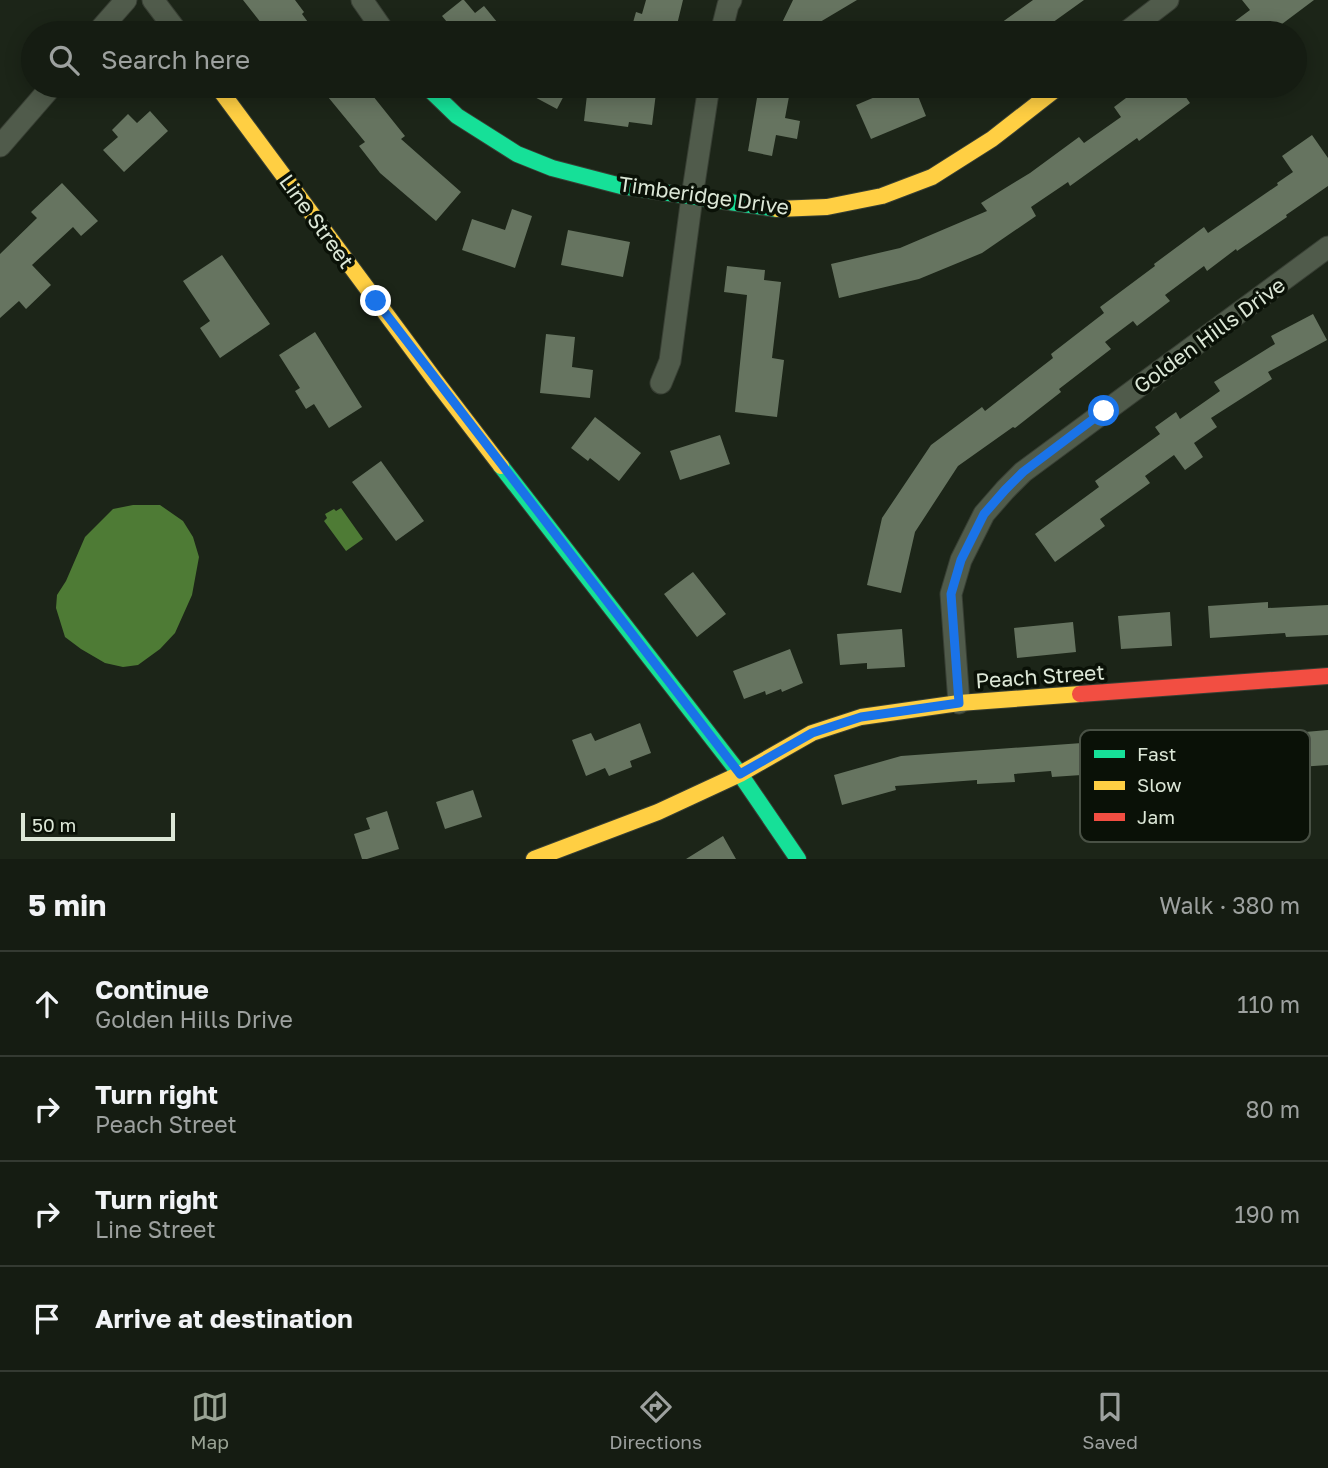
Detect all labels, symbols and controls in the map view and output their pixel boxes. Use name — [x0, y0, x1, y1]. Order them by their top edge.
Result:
search box — [21, 21, 1307, 98]
icon: search — [45, 41, 83, 79]
text: Search here — [101, 44, 250, 75]
street label: Line Street — [274, 169, 360, 273]
street label: Timberidge Drive — [617, 170, 791, 220]
street label: Golden Hills Drive — [1128, 271, 1290, 399]
route end — [360, 285, 391, 316]
route start — [1088, 395, 1119, 426]
street label: Peach Street — [975, 659, 1105, 693]
legend — [1080, 730, 1310, 842]
text: Fast — [1137, 742, 1176, 765]
text: Slow — [1137, 773, 1182, 796]
text: Jam — [1137, 805, 1175, 828]
scale bar — [21, 810, 175, 842]
text: 50 m — [32, 813, 76, 836]
text: 5 min — [28, 887, 106, 923]
text: Walk · 380 m — [1159, 891, 1300, 919]
text: Continue — [95, 974, 209, 1005]
icon: ahead — [28, 985, 66, 1023]
text: 110 m — [1237, 990, 1300, 1018]
text: Golden Hills Drive — [95, 1005, 293, 1033]
text: Turn right — [95, 1079, 218, 1110]
icon: right — [28, 1090, 66, 1128]
text: 80 m — [1246, 1095, 1300, 1123]
text: Peach Street — [95, 1110, 237, 1138]
text: Turn right — [95, 1184, 218, 1215]
icon: right — [28, 1195, 66, 1233]
text: 190 m — [1235, 1200, 1300, 1228]
text: Line Street — [95, 1215, 216, 1243]
icon: arrive — [28, 1300, 66, 1338]
text: Arrive at destination — [95, 1303, 353, 1334]
tab: Map — [190, 1388, 229, 1453]
tab: Directions — [609, 1388, 702, 1453]
tab: Saved — [1082, 1388, 1138, 1453]

